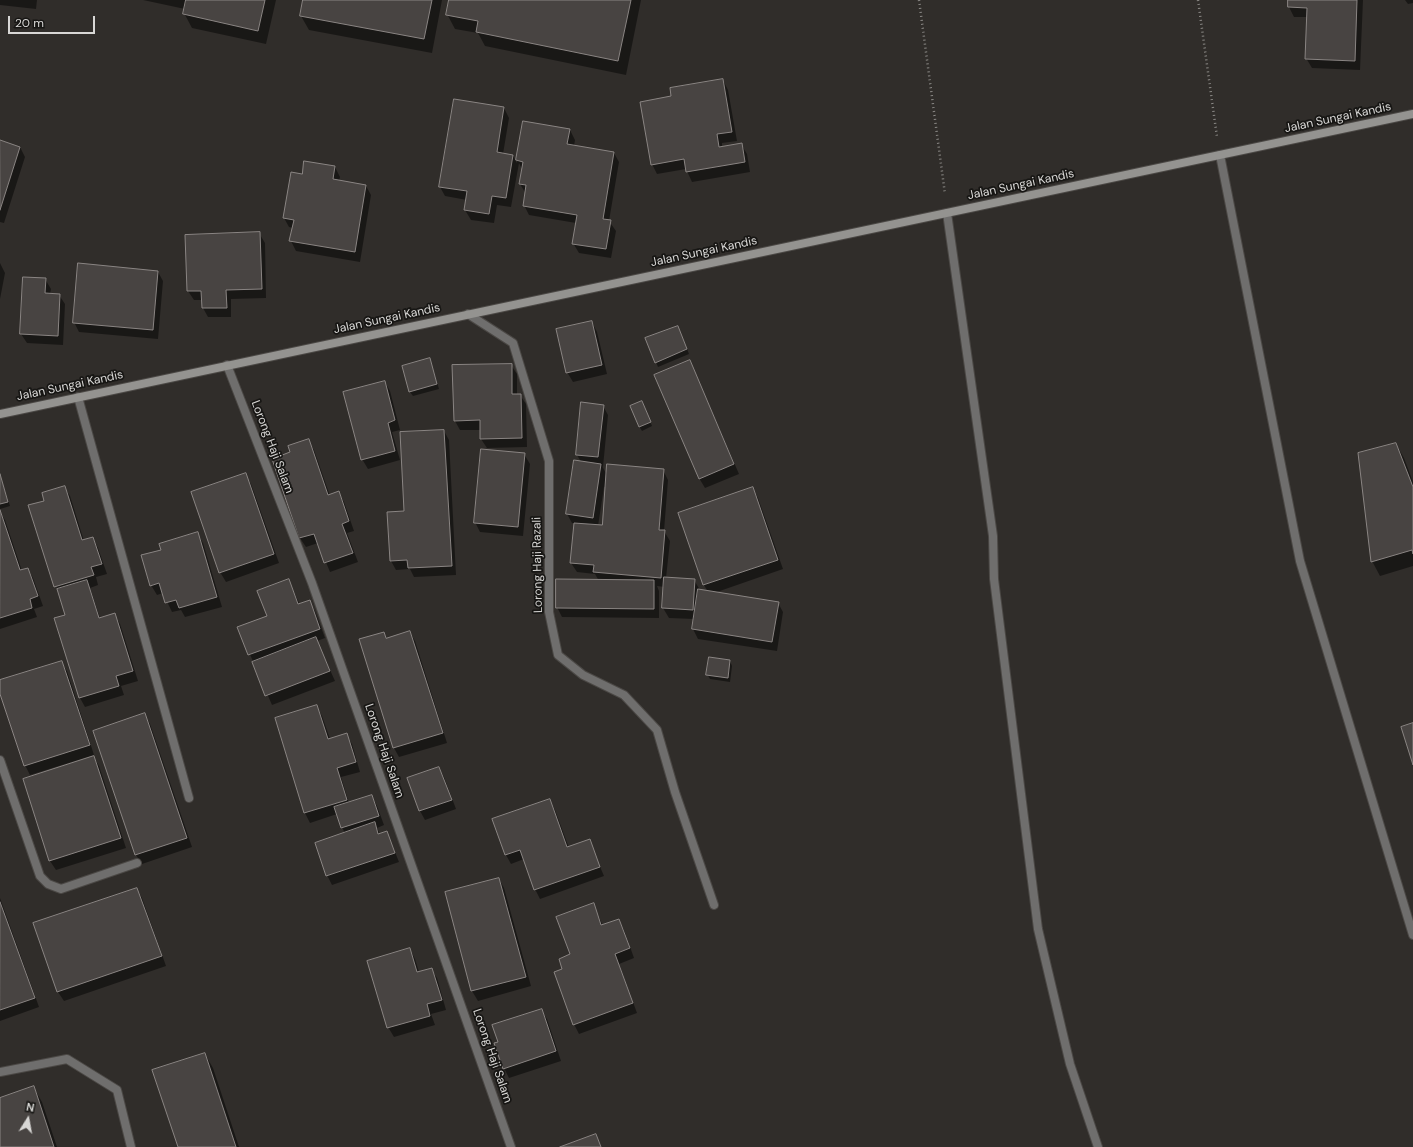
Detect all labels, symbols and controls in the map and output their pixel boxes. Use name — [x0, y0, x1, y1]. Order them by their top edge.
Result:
scale bar — [10, 8, 97, 34]
text: 20 m — [15, 15, 44, 31]
street label: Jalan Sungai Kandis — [1283, 100, 1393, 136]
street label: Jalan Sungai Kandis — [966, 167, 1076, 203]
street label: Jalan Sungai Kandis — [649, 234, 759, 270]
street label: Jalan Sungai Kandis — [332, 301, 442, 337]
street label: Jalan Sungai Kandis — [15, 368, 125, 404]
street label: Lorong Haji Salam — [248, 399, 296, 495]
street label: Lorong Haji Razali — [530, 517, 546, 613]
street label: Lorong Haji Salam — [361, 702, 407, 800]
street label: Lorong Haji Salam — [469, 1007, 515, 1105]
north arrow — [8, 1099, 48, 1139]
text: N — [25, 1100, 36, 1115]

